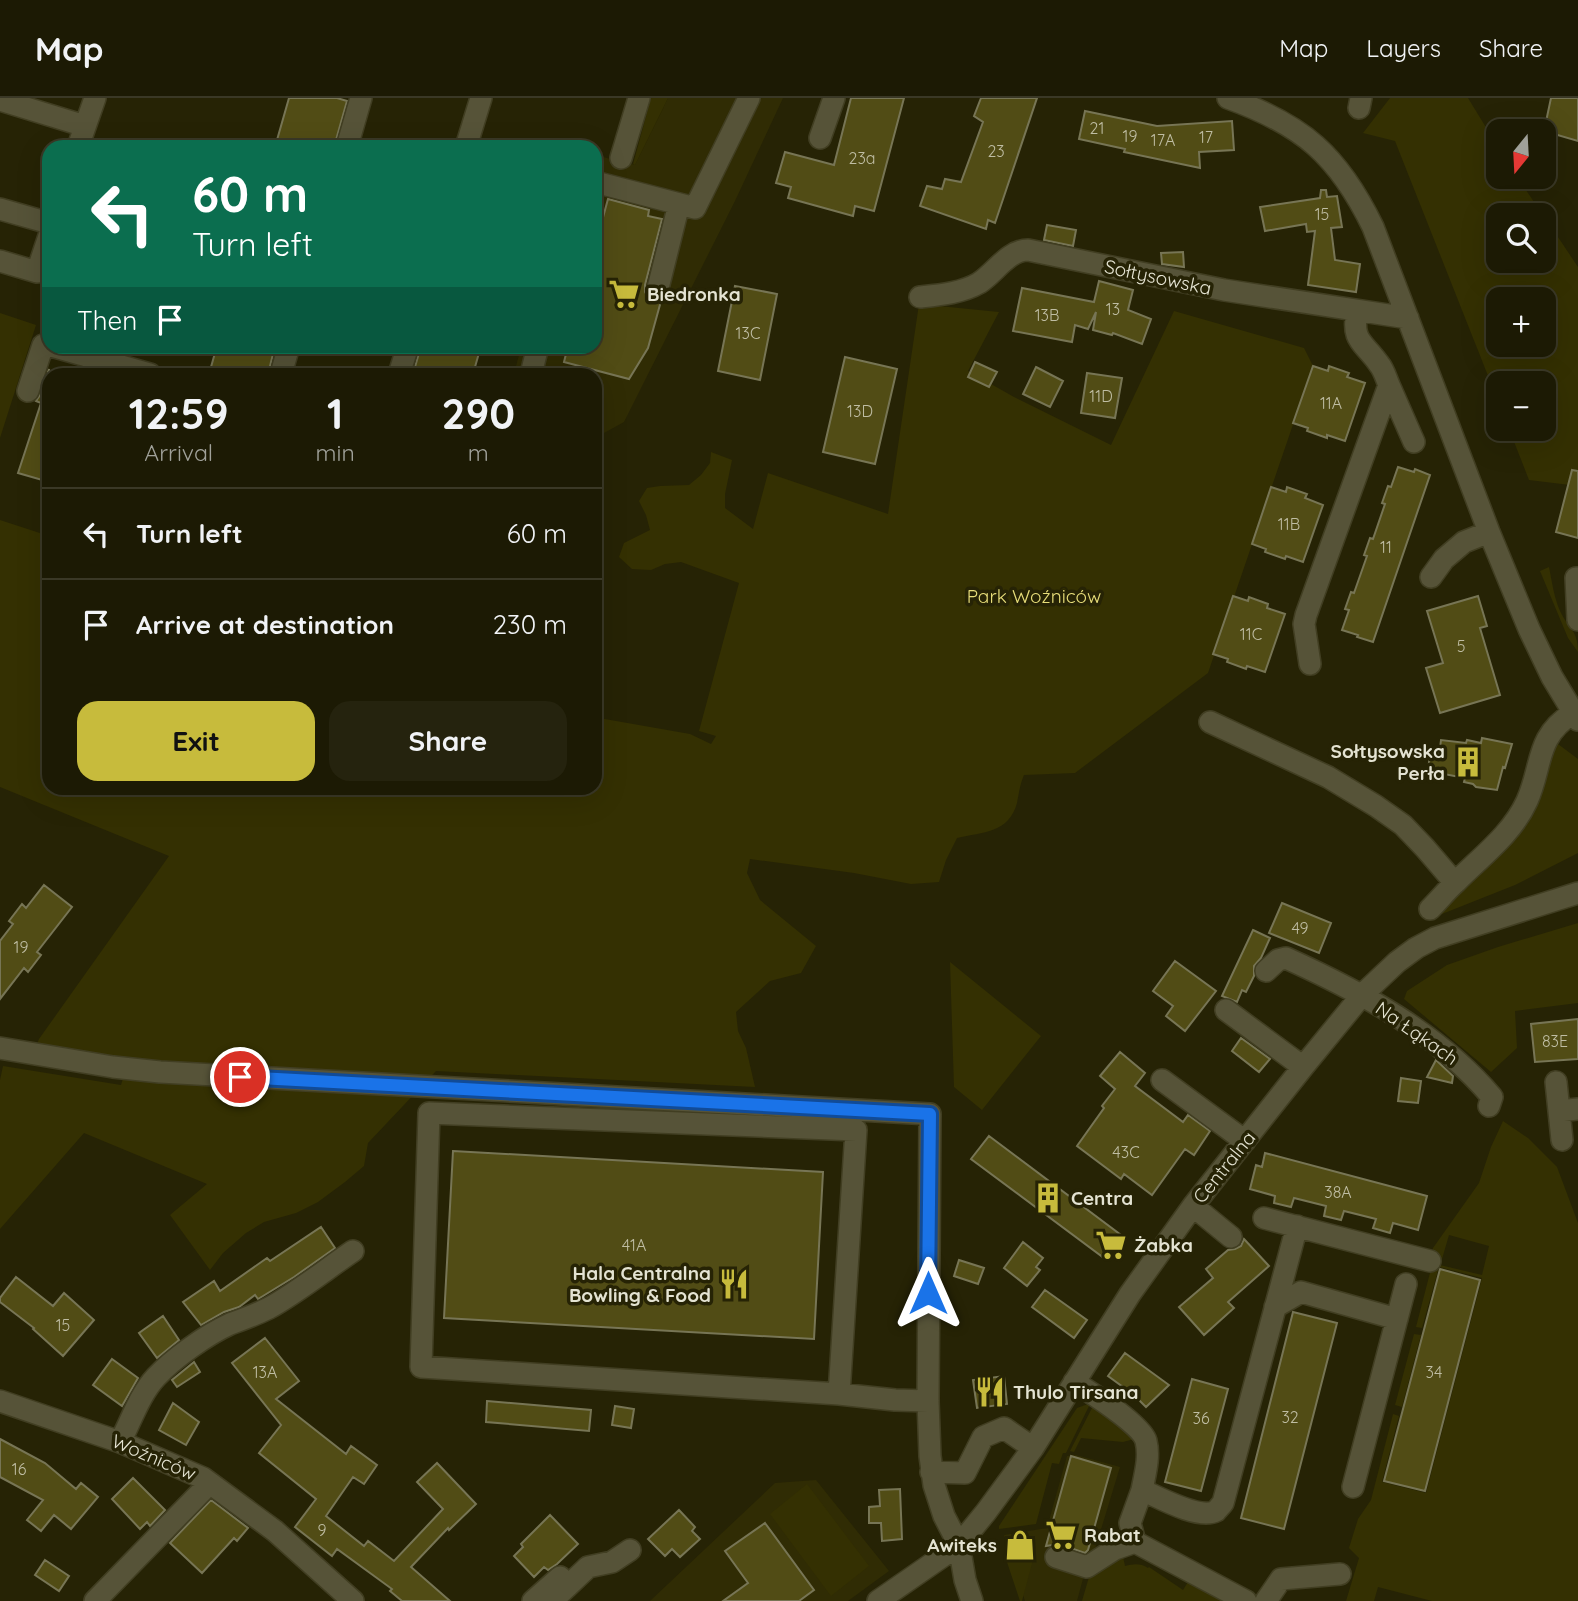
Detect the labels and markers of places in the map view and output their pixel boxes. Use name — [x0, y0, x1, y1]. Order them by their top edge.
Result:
supermarket icon: Biedronka — [607, 277, 641, 311]
place label: Biedronka — [647, 282, 741, 306]
place label: Sołtysowska Perła — [1331, 739, 1445, 785]
building icon: Sołtysowska Perła — [1451, 745, 1485, 779]
pin — [210, 1047, 270, 1107]
building icon: Centra — [1031, 1181, 1065, 1215]
place label: Centra — [1071, 1186, 1133, 1210]
supermarket icon: Żabka — [1094, 1228, 1128, 1262]
place label: Żabka — [1134, 1233, 1193, 1257]
place label: Hala Centralna Bowling & Food — [569, 1261, 711, 1307]
restaurant icon: Hala Centralna Bowling & Food — [717, 1267, 751, 1301]
restaurant icon: Thulo Tirsana — [973, 1375, 1007, 1409]
place label: Thulo Tirsana — [1013, 1380, 1138, 1404]
supermarket icon: Rabat — [1044, 1518, 1078, 1552]
place label: Rabat — [1084, 1523, 1141, 1547]
shop icon: Awiteks — [1003, 1528, 1037, 1562]
place label: Awiteks — [927, 1533, 997, 1557]

